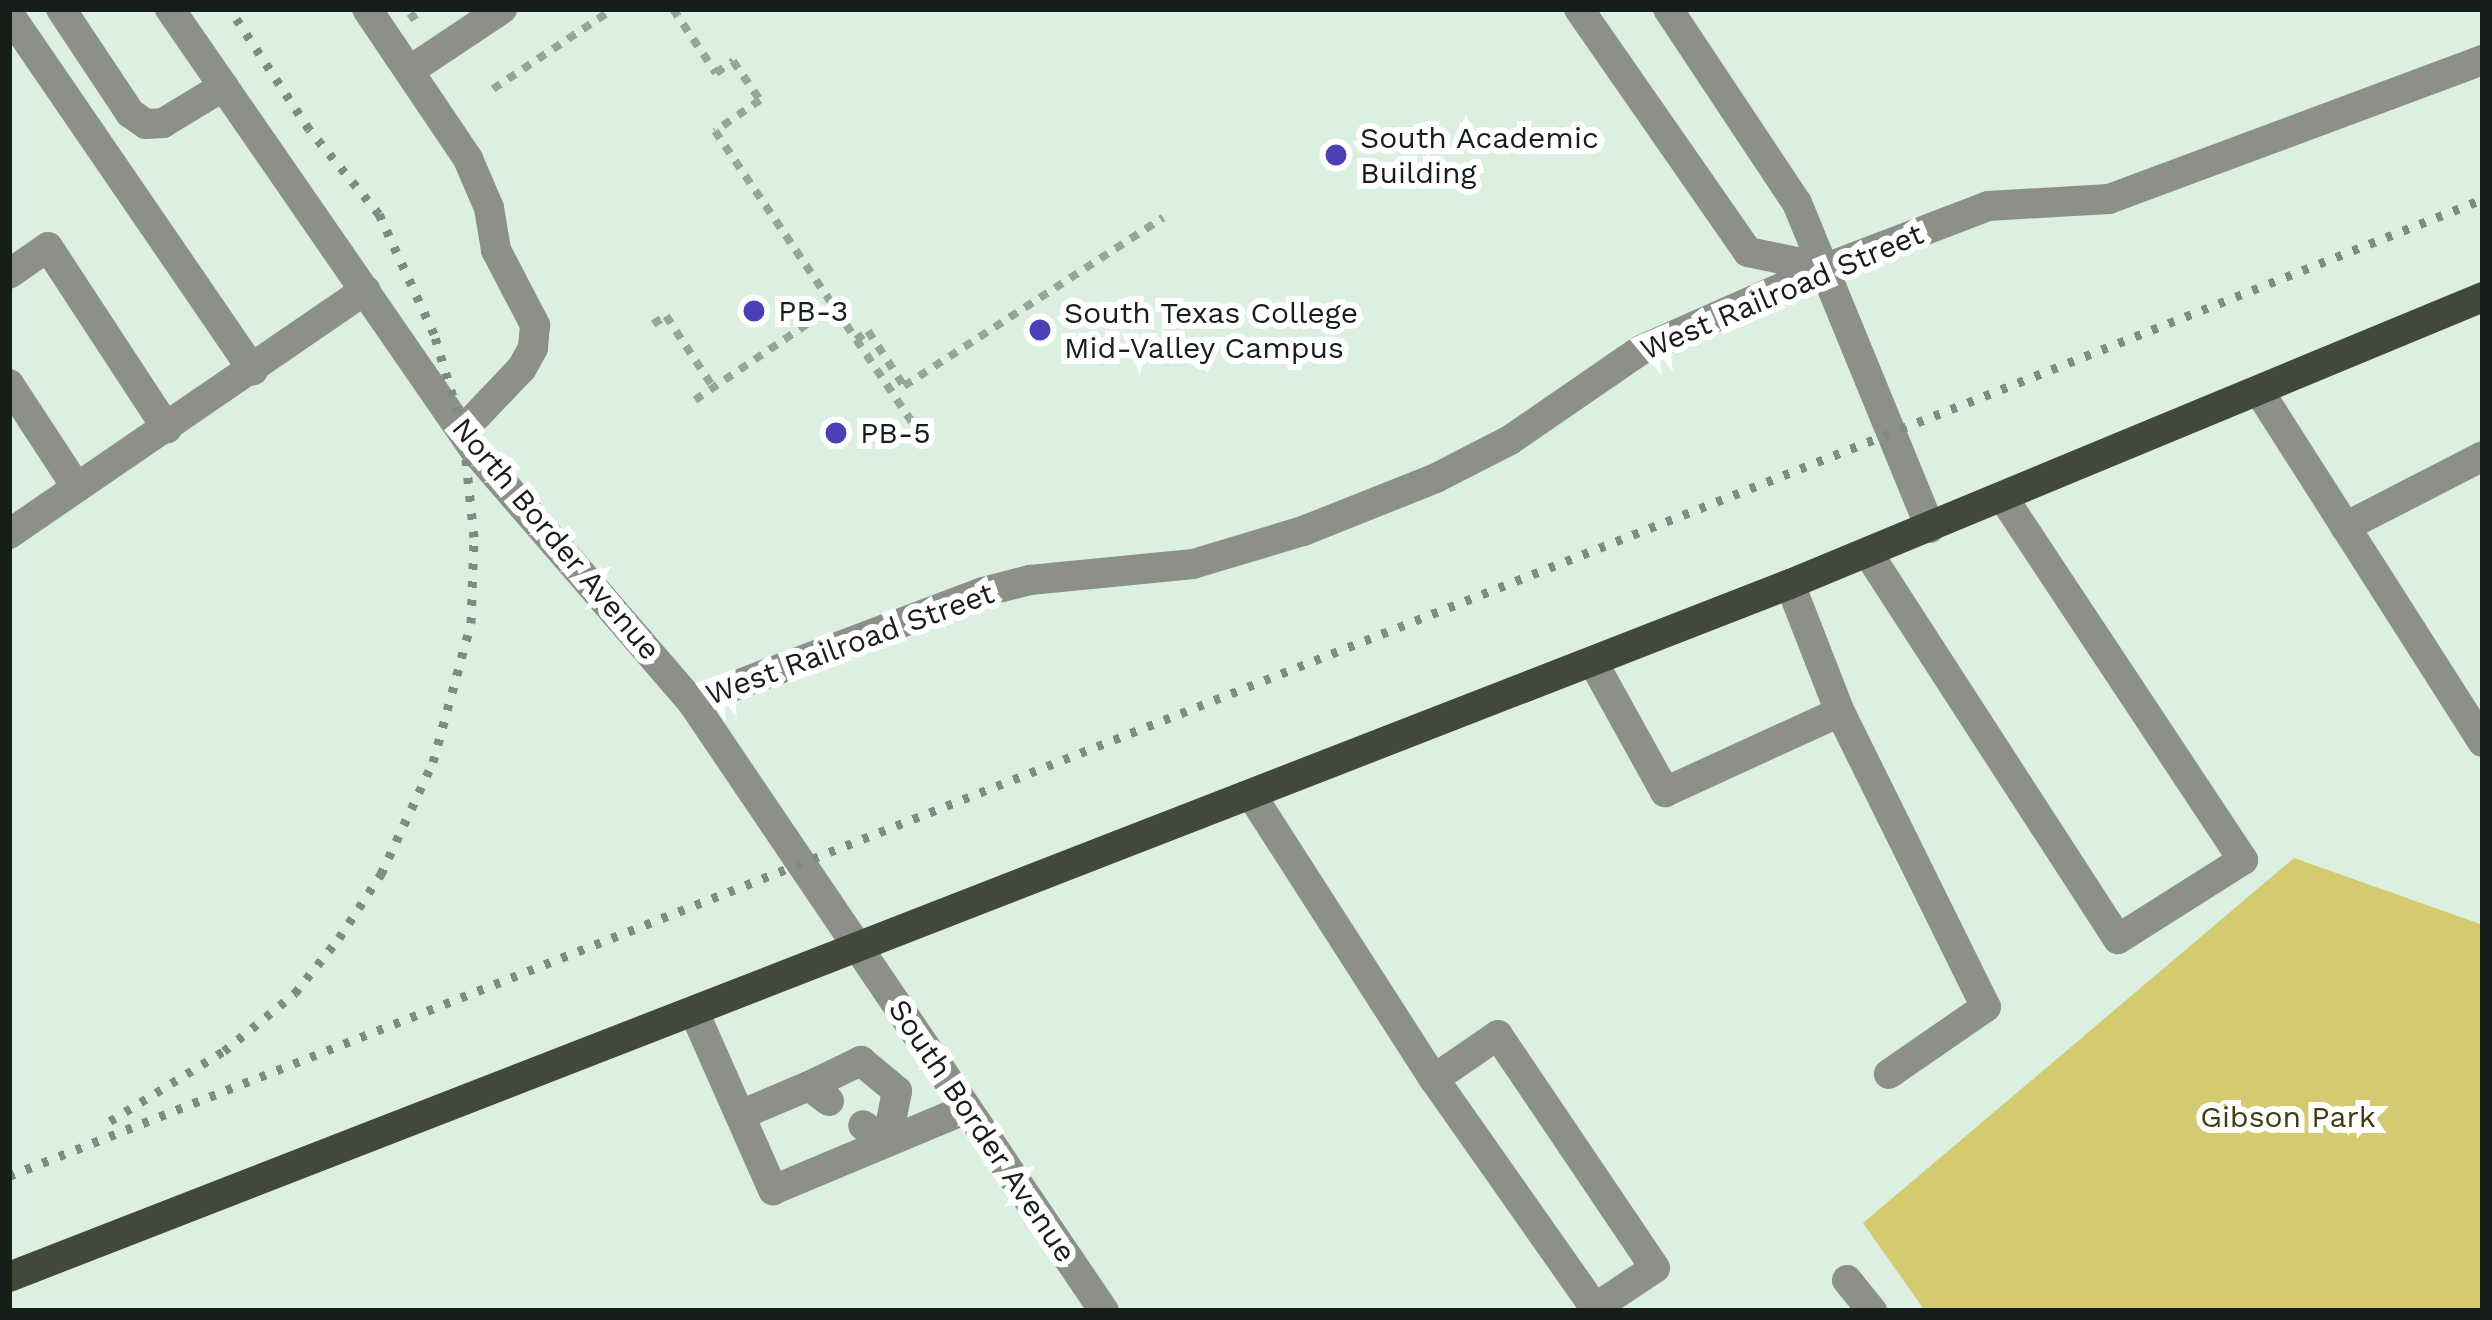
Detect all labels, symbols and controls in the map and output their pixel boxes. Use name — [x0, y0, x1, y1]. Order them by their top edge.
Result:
place label: South Academic Building — [1360, 120, 1600, 190]
marker: South Academic Building — [1323, 142, 1349, 168]
street label: West Railroad Street — [1635, 216, 1929, 368]
place label: PB-3 — [778, 293, 848, 329]
place label: South Texas College Mid-Valley Campus — [1064, 295, 1359, 366]
marker: PB-3 — [741, 298, 767, 324]
marker: South Texas College Mid-Valley Campus — [1027, 317, 1053, 343]
street label: North Border Avenue — [444, 410, 668, 668]
place label: PB-5 — [860, 415, 931, 451]
marker: PB-5 — [823, 420, 849, 446]
street label: West Railroad Street — [701, 575, 999, 713]
street label: South Border Avenue — [880, 992, 1084, 1270]
park label: Gibson Park — [2200, 1099, 2376, 1135]

